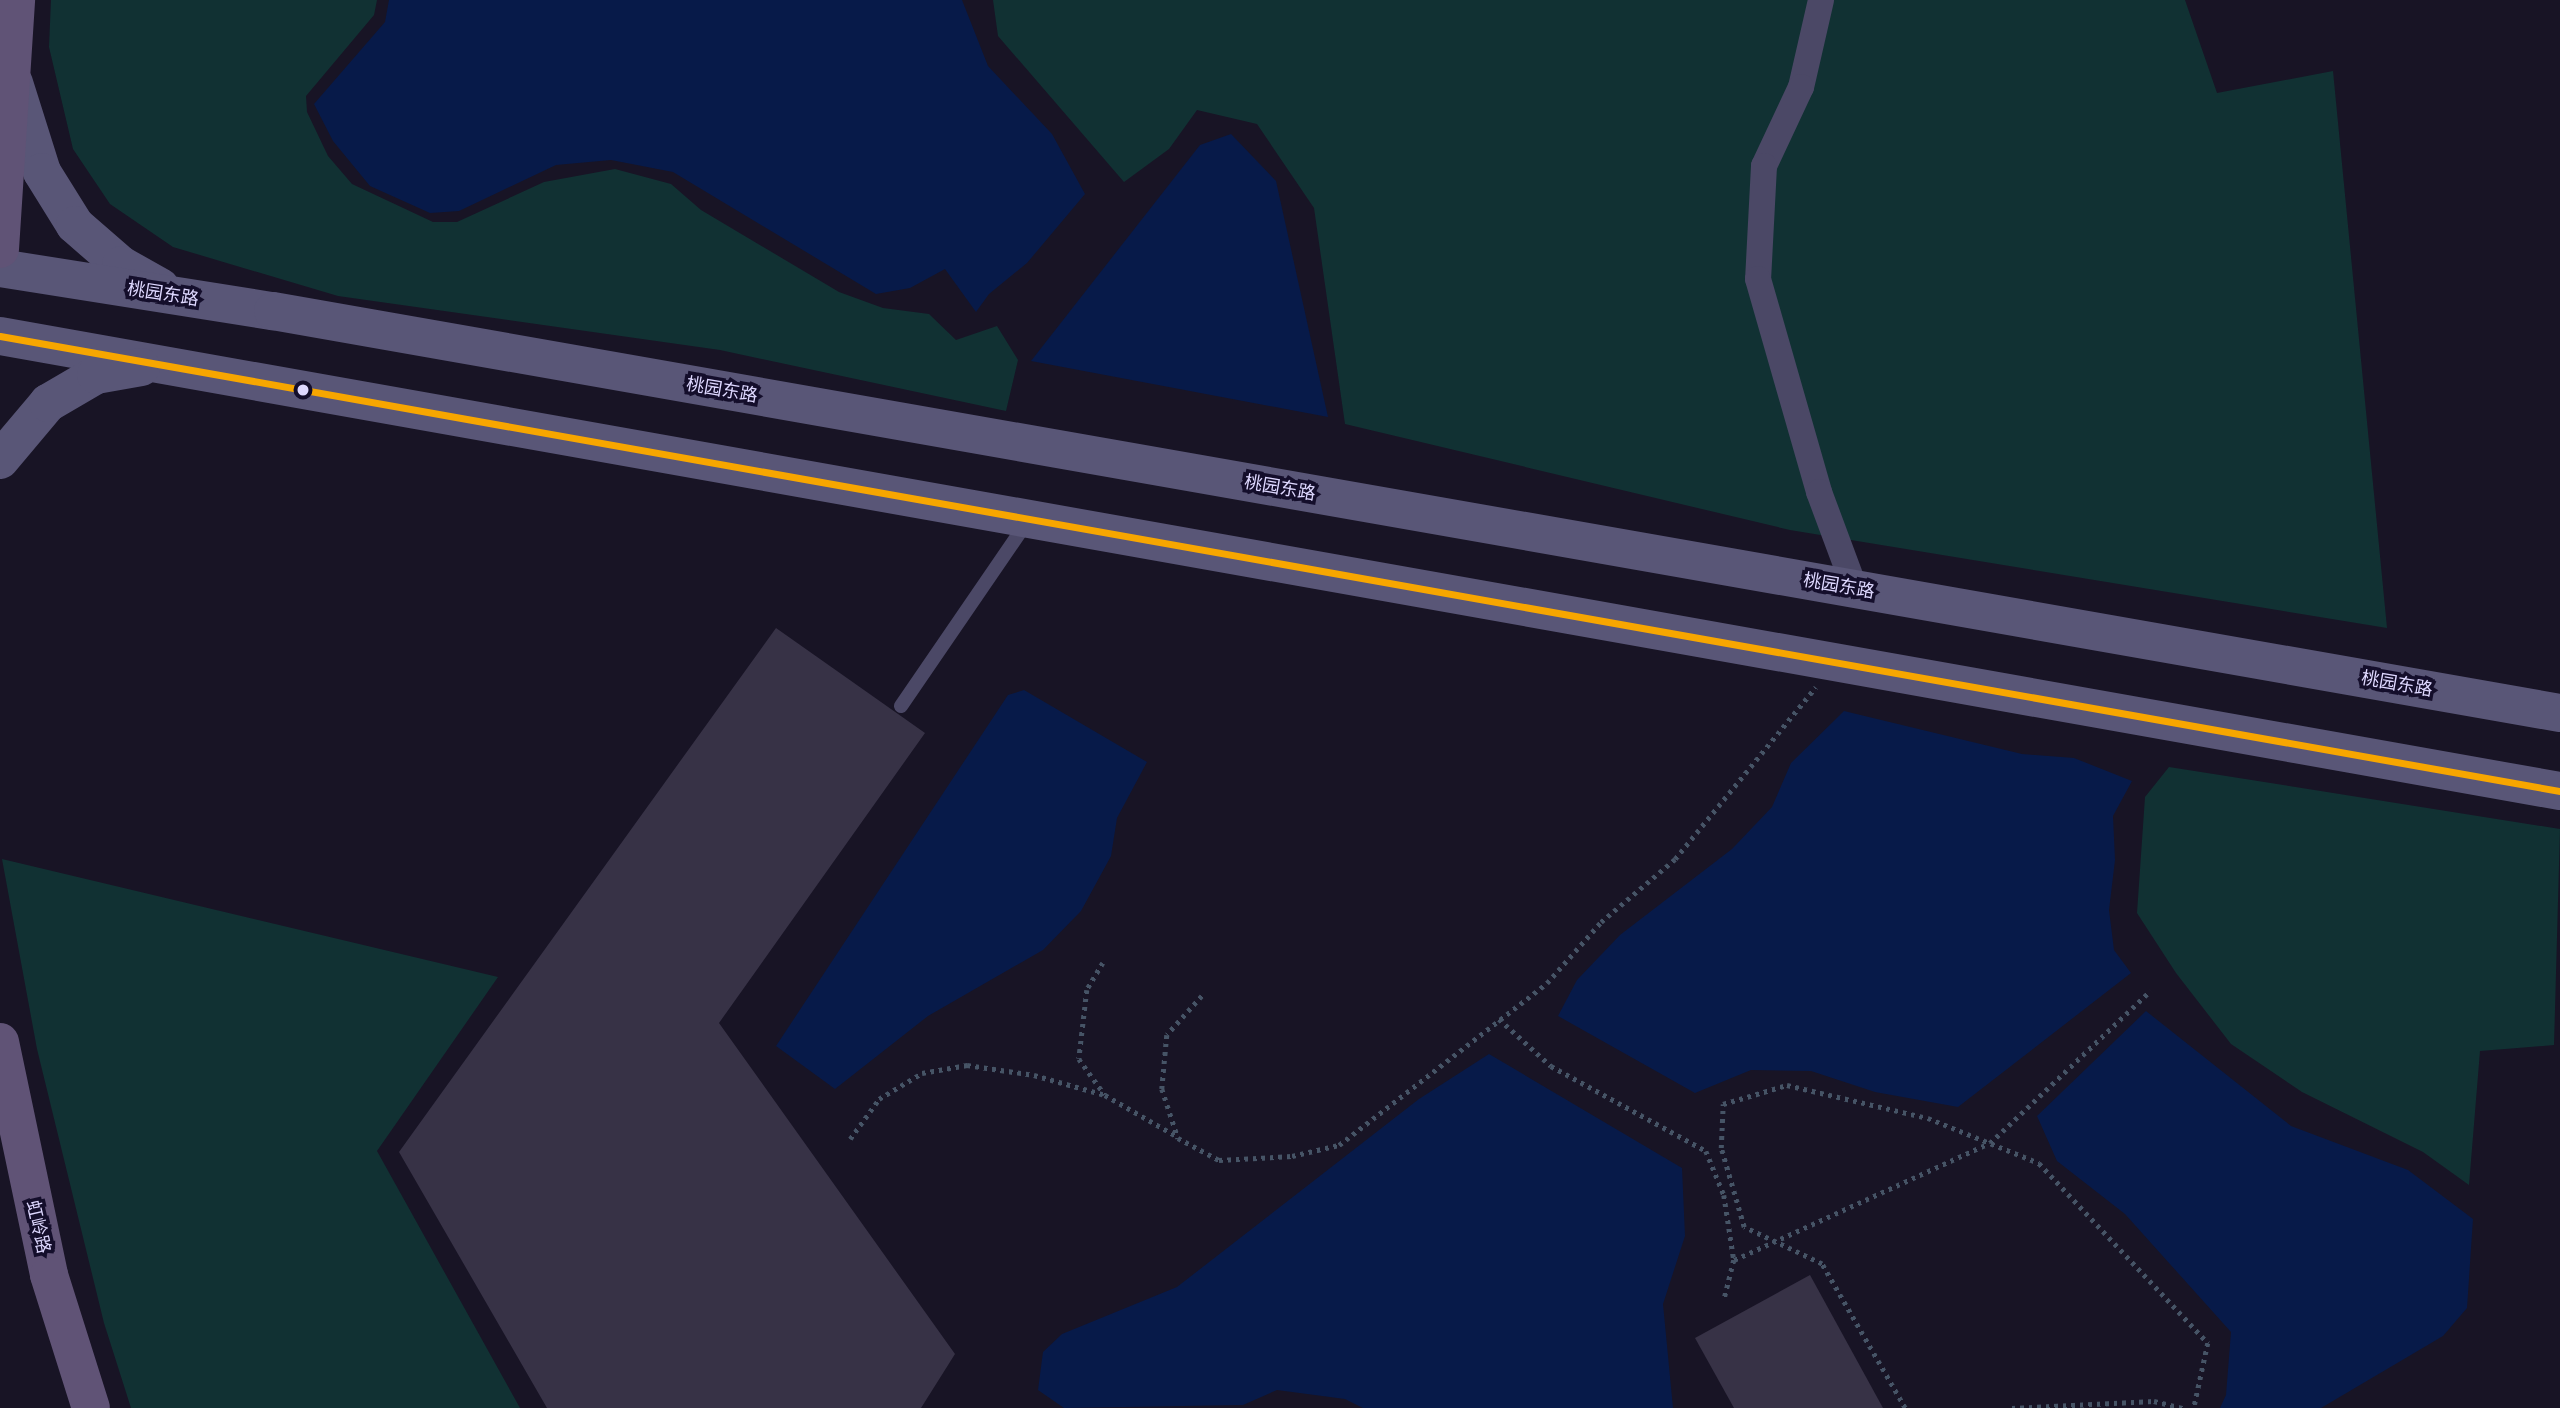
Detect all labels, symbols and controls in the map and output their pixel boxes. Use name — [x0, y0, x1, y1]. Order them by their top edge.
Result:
street label: 桃园东路 — [126, 278, 200, 310]
street label: 桃园东路 — [685, 373, 759, 407]
unlabelled marker — [296, 383, 310, 397]
street label: 桃园东路 — [1243, 471, 1317, 505]
street label: 桃园东路 — [1802, 569, 1876, 603]
street label: 桃园东路 — [2360, 667, 2434, 701]
street label: 虹岭路 — [21, 1198, 55, 1256]

